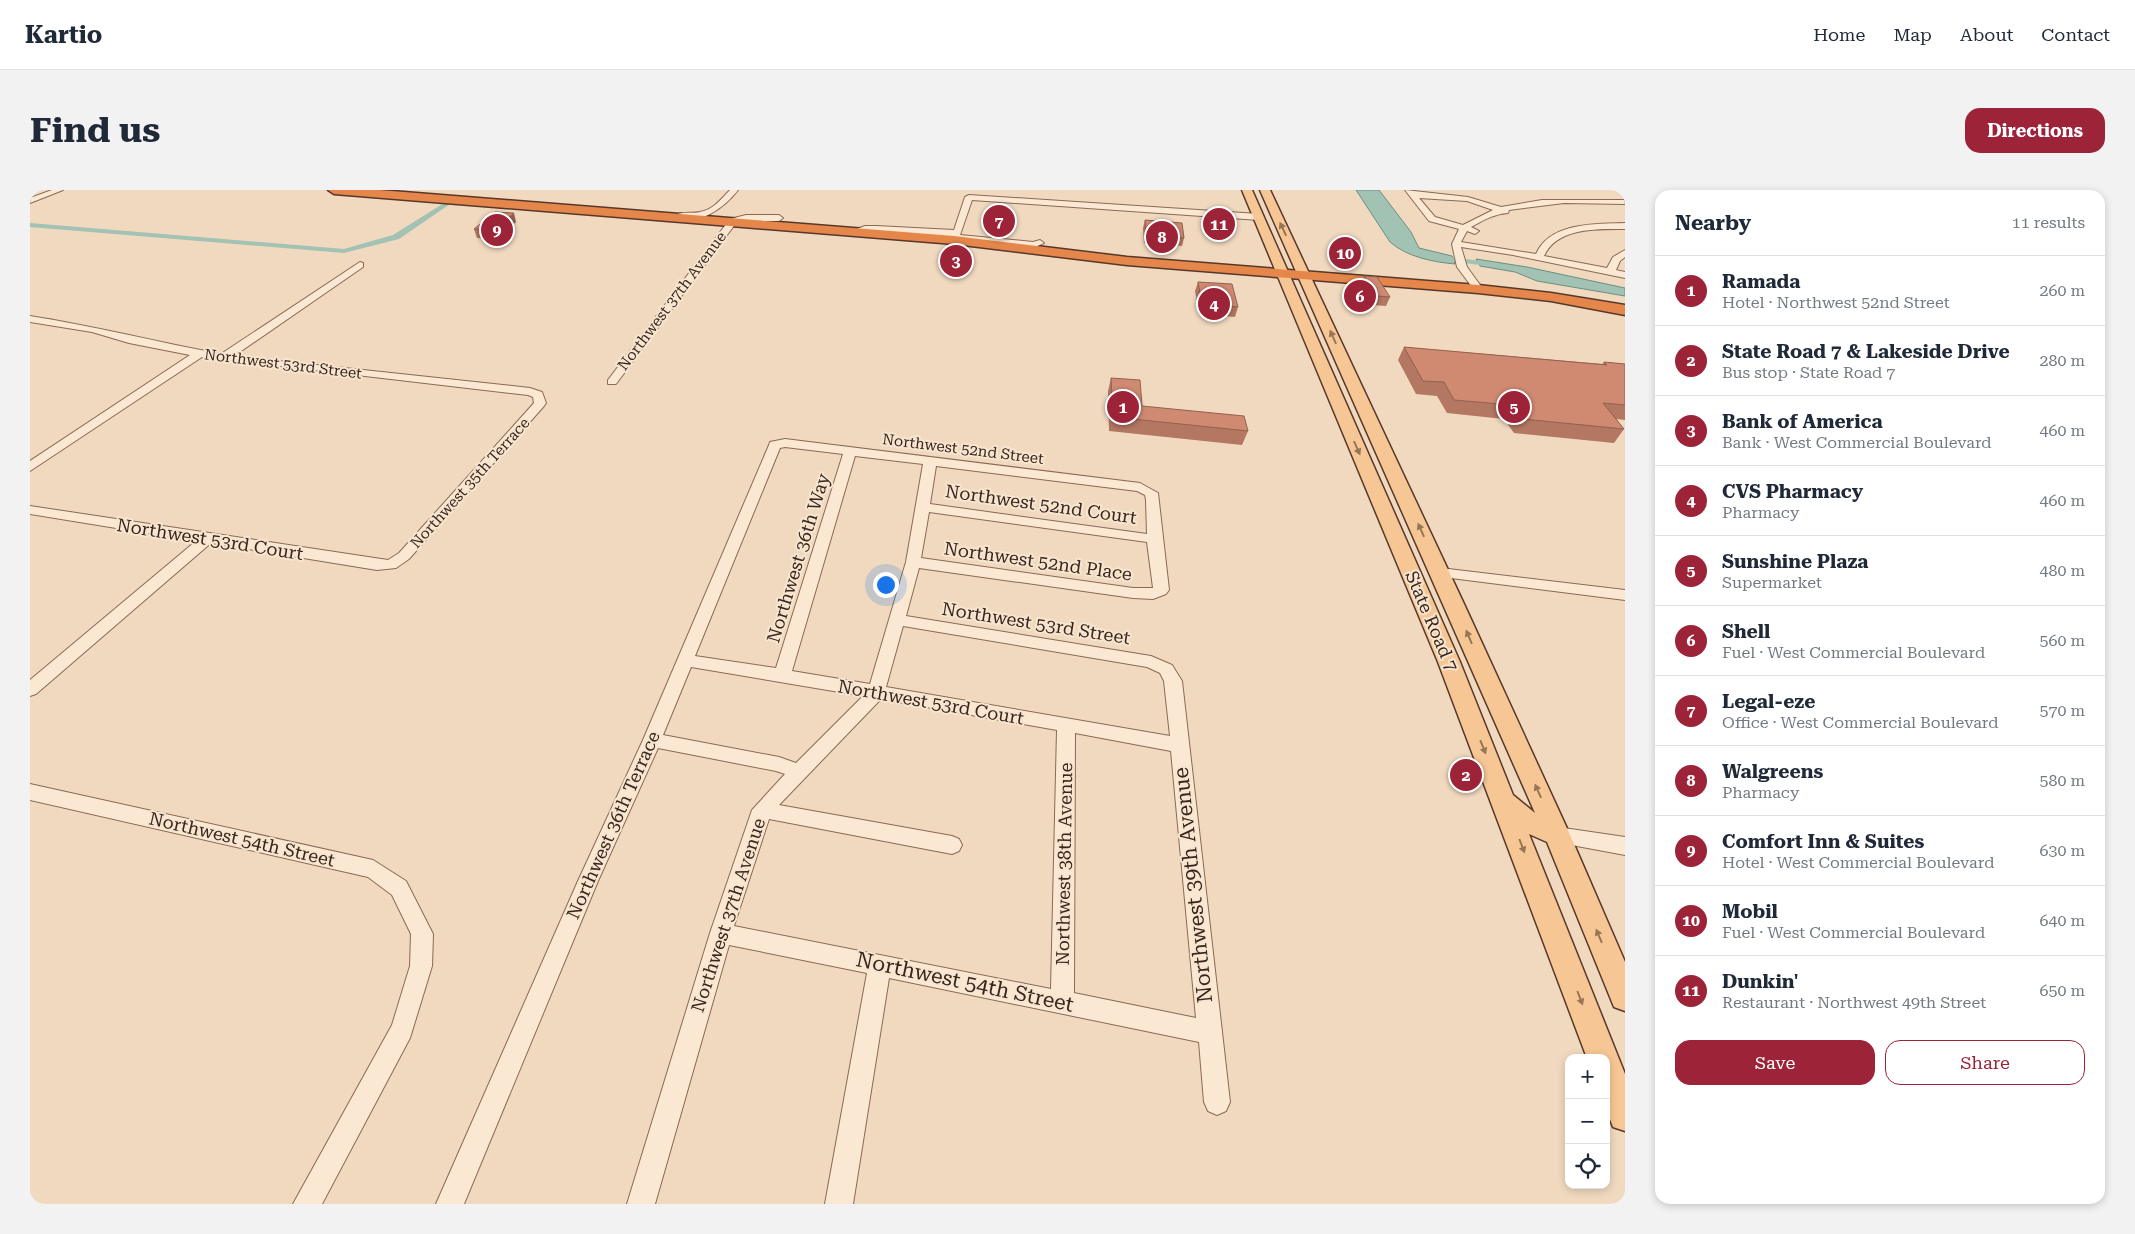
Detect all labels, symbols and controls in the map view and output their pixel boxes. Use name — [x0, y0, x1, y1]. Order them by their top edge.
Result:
text: Kartio — [25, 21, 102, 49]
text: Home — [1813, 24, 1865, 45]
text: Map — [1893, 24, 1932, 45]
text: About — [1960, 24, 2013, 45]
text: Contact — [2041, 24, 2110, 45]
button: Directions — [1965, 108, 2105, 153]
text: Find us — [30, 110, 160, 151]
pin: 7 — [983, 202, 1015, 240]
pin: 11 — [1203, 205, 1235, 243]
pin: 9 — [481, 211, 513, 249]
text: Nearby — [1675, 211, 1751, 235]
text: 11 results — [2012, 213, 2085, 232]
pin: 8 — [1146, 218, 1178, 256]
one-way arrow — [1279, 222, 1287, 236]
street label: Northwest 37th Avenue — [614, 228, 730, 374]
pin: 10 — [1329, 234, 1361, 272]
pin: 3 — [940, 242, 972, 280]
text: Ramada — [1722, 270, 1800, 293]
pin: 6 — [1344, 277, 1376, 315]
text: 1 — [1687, 281, 1695, 300]
text: 260 m — [2039, 281, 2085, 300]
pin: 4 — [1198, 285, 1230, 323]
text: Hotel · Northwest 52nd Street — [1722, 293, 1950, 312]
one-way arrow — [1329, 330, 1337, 344]
text: State Road 7 & Lakeside Drive — [1722, 340, 2010, 363]
street label: Northwest 53rd Street — [203, 345, 363, 383]
text: 2 — [1687, 351, 1695, 370]
text: 280 m — [2039, 351, 2085, 370]
text: Bus stop · State Road 7 — [1722, 363, 1895, 382]
pin: 1 — [1107, 388, 1139, 426]
pin: 5 — [1498, 388, 1530, 426]
text: Bank of America — [1722, 410, 1883, 433]
street label: Northwest 35th Terrace — [407, 414, 533, 552]
text: 3 — [1687, 421, 1695, 440]
text: 460 m — [2039, 421, 2085, 440]
street label: Northwest 52nd Street — [881, 430, 1045, 468]
text: Bank · West Commercial Boulevard — [1722, 433, 1992, 452]
one-way arrow — [1353, 441, 1361, 455]
street label: Northwest 36th Way — [762, 471, 834, 645]
street label: Northwest 52nd Court — [944, 480, 1138, 528]
text: CVS Pharmacy — [1722, 480, 1863, 503]
text: 4 — [1687, 491, 1695, 510]
text: 460 m — [2039, 491, 2085, 510]
text: Pharmacy — [1722, 503, 1799, 522]
street label: Northwest 53rd Court — [115, 514, 305, 564]
one-way arrow — [1416, 523, 1424, 537]
street label: Northwest 52nd Place — [943, 537, 1134, 585]
text: Sunshine Plaza — [1722, 550, 1868, 573]
text: 5 — [1687, 561, 1695, 580]
text: 480 m — [2039, 561, 2085, 580]
street label: State Road 7 — [1401, 568, 1463, 674]
your location — [873, 572, 899, 598]
text: Supermarket — [1722, 573, 1822, 592]
street label: Northwest 53rd Street — [940, 598, 1132, 648]
text: Shell — [1722, 620, 1770, 643]
one-way arrow — [1464, 630, 1472, 644]
text: 6 — [1687, 631, 1695, 650]
text: 560 m — [2039, 631, 2085, 650]
text: Fuel · West Commercial Boulevard — [1722, 643, 1985, 662]
street label: Northwest 53rd Court — [836, 675, 1026, 729]
text: Legal-eze — [1722, 690, 1815, 713]
text: 7 — [1687, 701, 1695, 720]
text: 570 m — [2039, 701, 2085, 720]
text: Office · West Commercial Boulevard — [1722, 713, 1999, 732]
street label: Northwest 36th Terrace — [562, 728, 664, 922]
one-way arrow — [1480, 740, 1488, 754]
pin: 2 — [1450, 756, 1482, 794]
text: Walgreens — [1722, 760, 1823, 783]
street label: Northwest 38th Avenue — [1052, 762, 1076, 966]
street label: Northwest 39th Avenue — [1169, 766, 1217, 1004]
text: 8 — [1687, 771, 1695, 790]
text: 580 m — [2039, 771, 2085, 790]
text: Pharmacy — [1722, 783, 1799, 802]
one-way arrow — [1533, 784, 1541, 798]
street label: Northwest 54th Street — [147, 807, 337, 871]
street label: Northwest 37th Avenue — [687, 815, 769, 1015]
text: Comfort Inn & Suites — [1722, 830, 1924, 853]
one-way arrow — [1519, 839, 1526, 854]
text: 9 — [1687, 841, 1695, 860]
text: 630 m — [2039, 841, 2085, 860]
text: Hotel · West Commercial Boulevard — [1722, 853, 1994, 872]
text: Mobil — [1722, 900, 1778, 923]
text: 10 — [1682, 911, 1700, 930]
text: 640 m — [2039, 911, 2085, 930]
text: Fuel · West Commercial Boulevard — [1722, 923, 1985, 942]
one-way arrow — [1595, 929, 1603, 943]
street label: Northwest 54th Street — [854, 947, 1076, 1017]
text: Dunkin' — [1722, 970, 1798, 993]
text: 11 — [1682, 981, 1700, 1000]
text: 650 m — [2039, 981, 2085, 1000]
one-way arrow — [1576, 991, 1584, 1006]
text: Restaurant · Northwest 49th Street — [1722, 993, 1986, 1012]
button: Save — [1675, 1040, 1875, 1085]
button: Share — [1885, 1040, 2085, 1085]
map controls — [1565, 1054, 1610, 1189]
button: + — [1565, 1054, 1610, 1099]
button: − — [1565, 1099, 1610, 1144]
button: locate — [1565, 1144, 1610, 1189]

